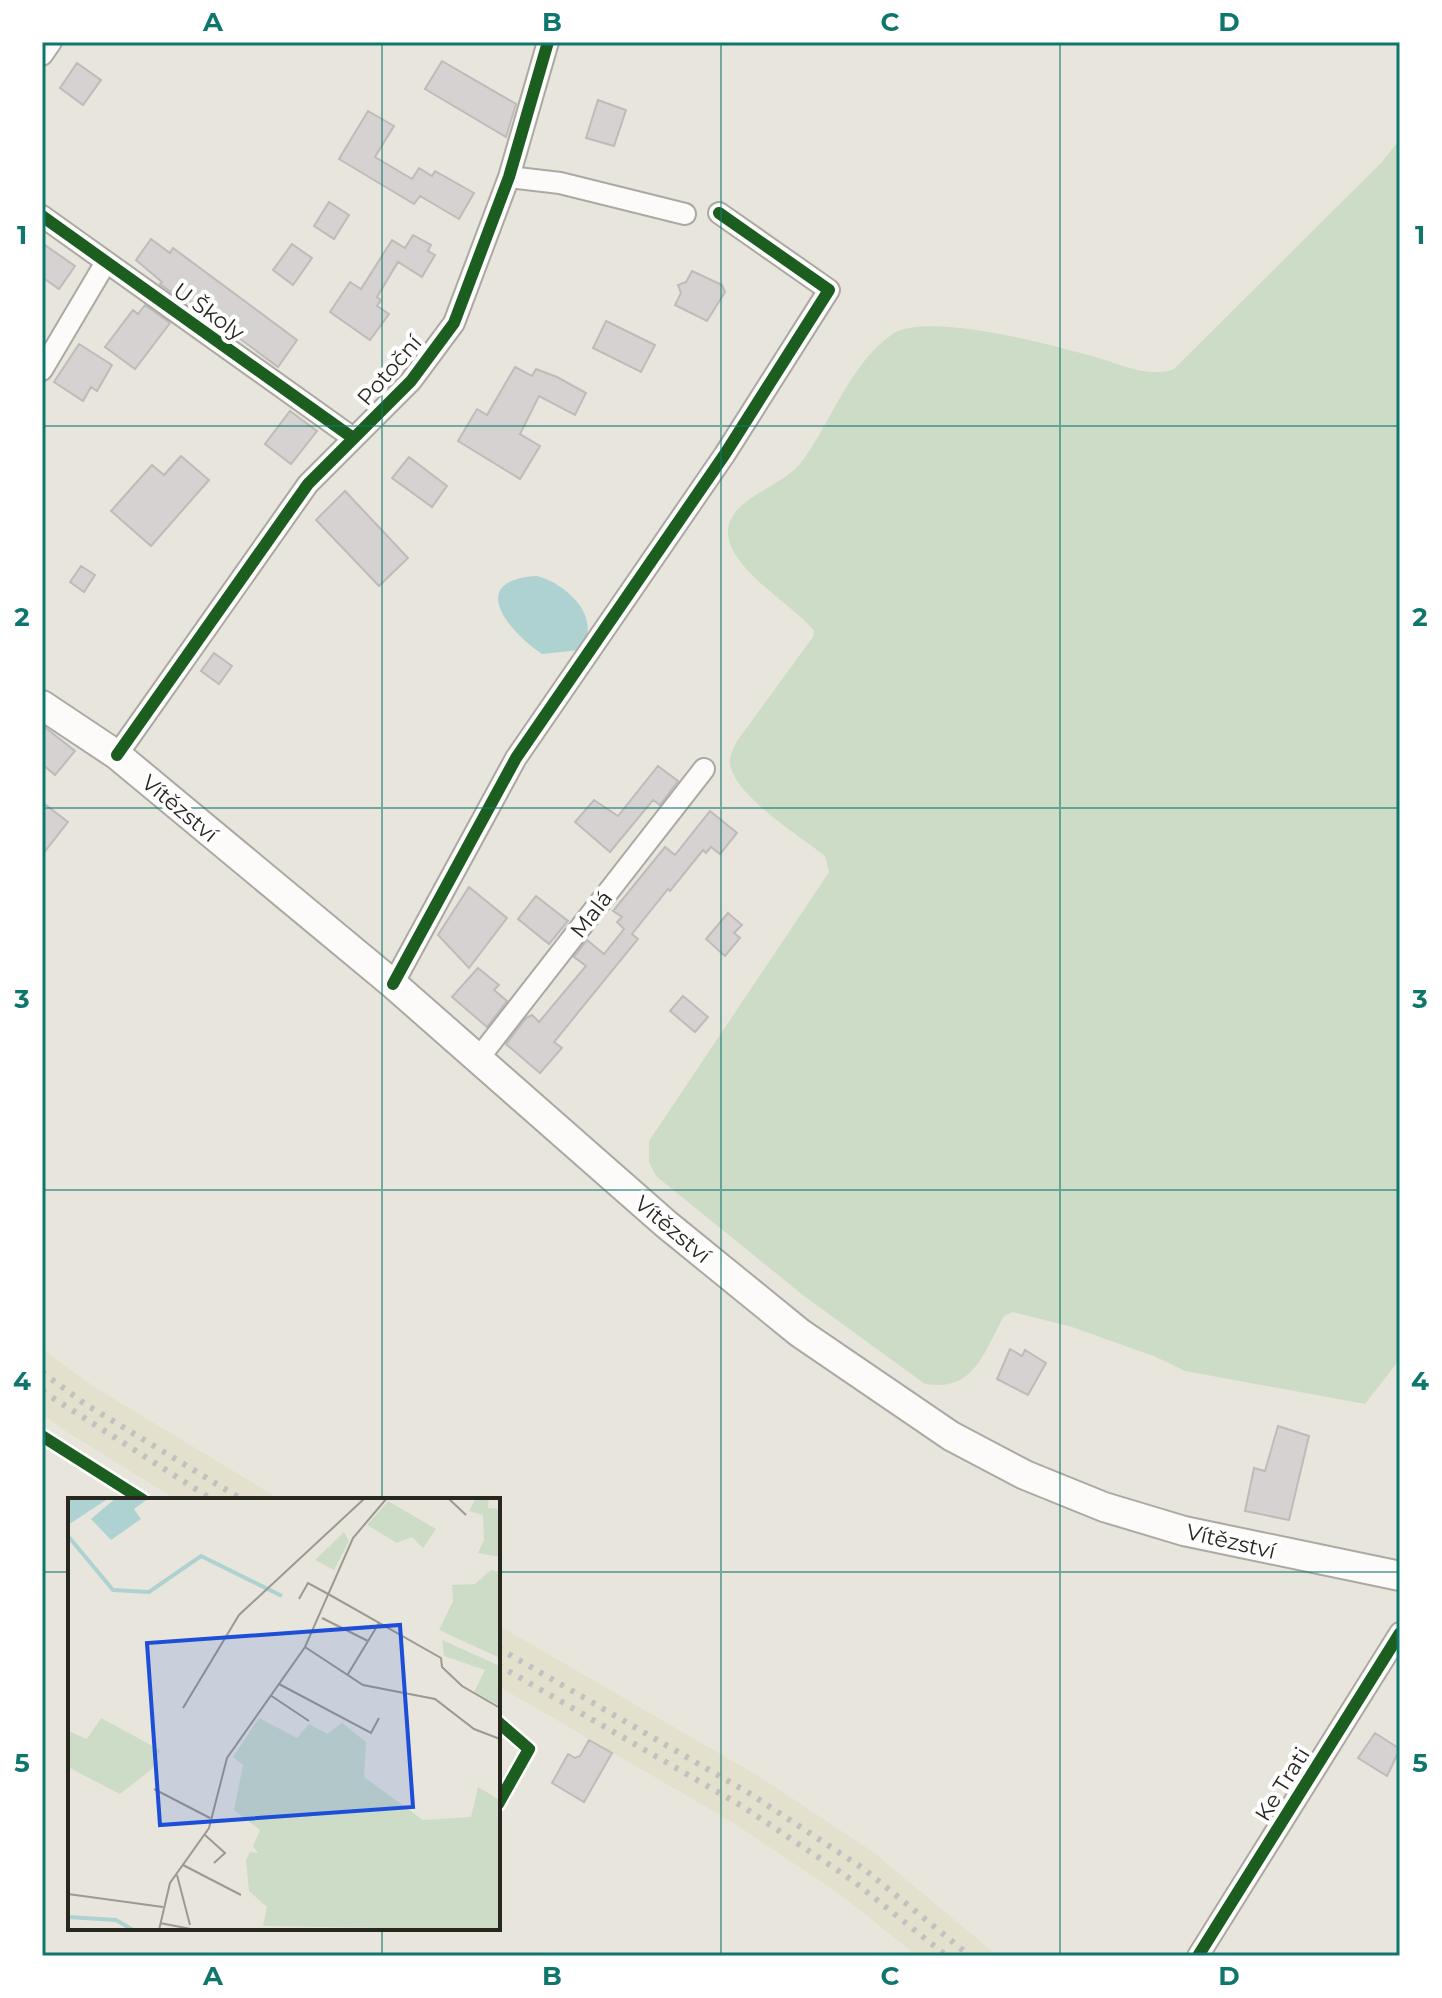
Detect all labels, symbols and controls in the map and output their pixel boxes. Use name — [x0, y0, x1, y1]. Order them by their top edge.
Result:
text: A — [202, 6, 224, 38]
text: B — [542, 6, 562, 38]
text: C — [881, 6, 900, 38]
text: D — [1218, 6, 1240, 38]
text: 1 — [17, 219, 27, 251]
text: 1 — [1415, 219, 1425, 251]
street label: U Školy — [168, 277, 249, 346]
street label: Potoční — [351, 329, 428, 411]
text: 2 — [14, 601, 30, 633]
text: 2 — [1412, 601, 1428, 633]
street label: Vítězství — [136, 769, 224, 849]
street label: Malá — [564, 885, 618, 943]
text: 3 — [13, 983, 30, 1015]
text: 3 — [1411, 983, 1428, 1015]
street label: Vítězství — [629, 1190, 717, 1270]
text: 4 — [13, 1365, 31, 1397]
text: 4 — [1411, 1365, 1429, 1397]
inset map — [68, 1498, 500, 1930]
street label: Vítězství — [1184, 1518, 1279, 1565]
street label: Ke Trati — [1249, 1742, 1316, 1826]
text: 5 — [14, 1747, 30, 1779]
text: 5 — [1412, 1747, 1428, 1779]
text: A — [202, 1960, 224, 1992]
text: B — [542, 1960, 562, 1992]
text: C — [881, 1960, 900, 1992]
text: D — [1218, 1960, 1240, 1992]

